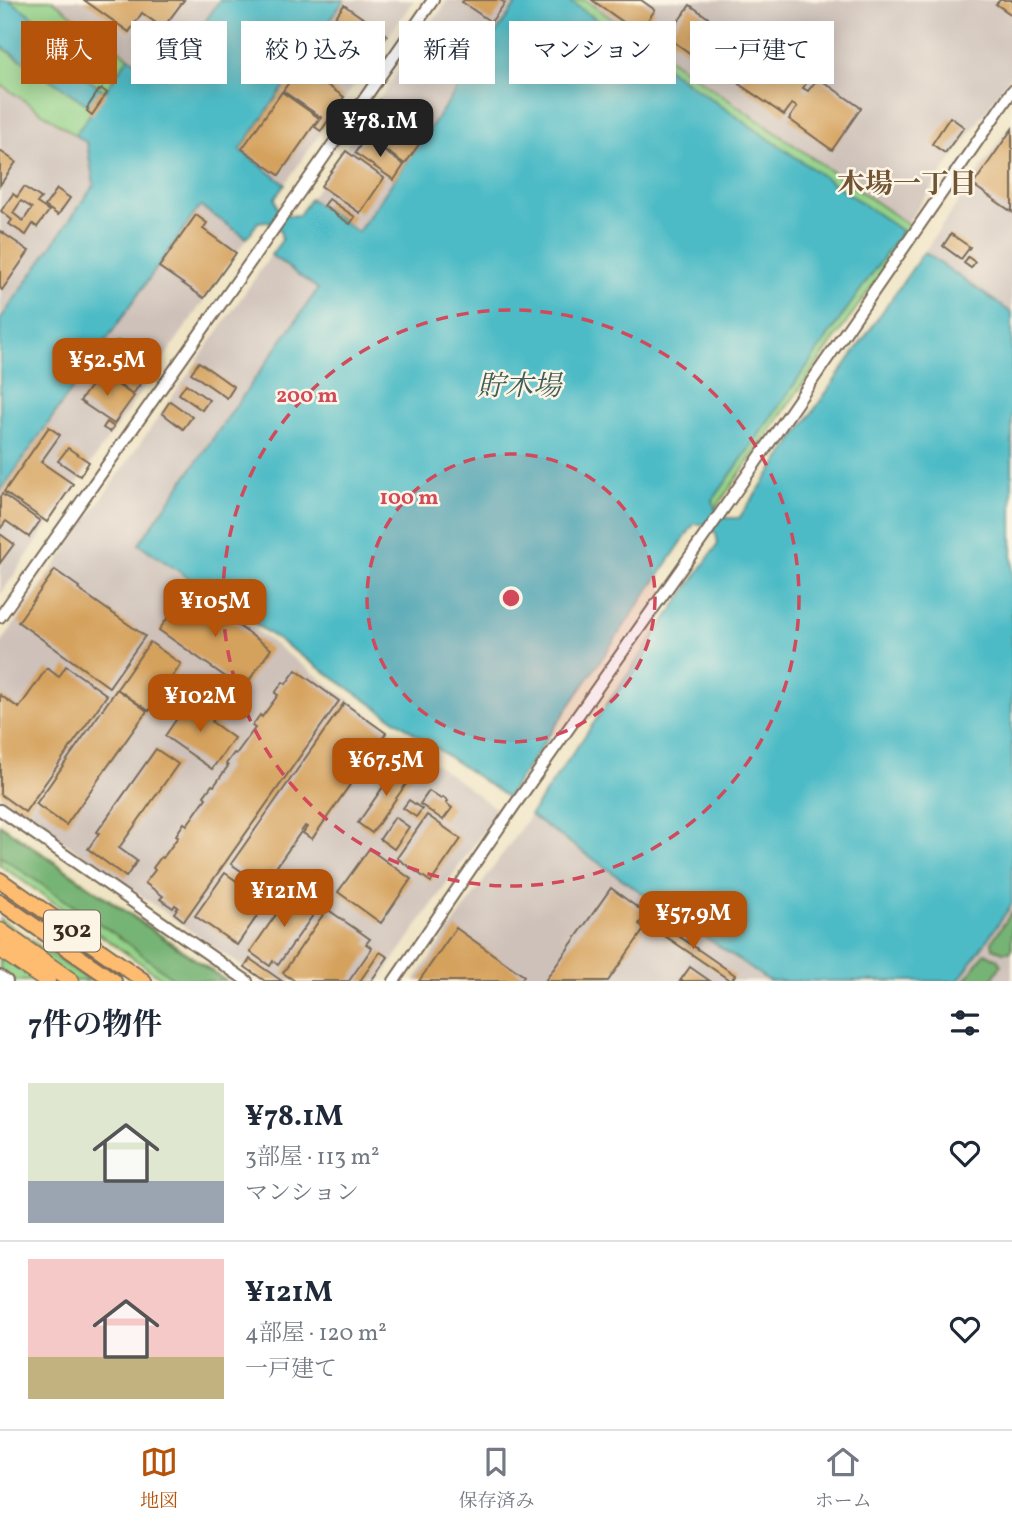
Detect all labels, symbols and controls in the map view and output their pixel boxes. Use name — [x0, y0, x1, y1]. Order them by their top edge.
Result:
chip: 購入 — [21, 21, 117, 84]
chip: 賃貸 — [131, 21, 227, 84]
chip: 絞り込み — [241, 21, 385, 84]
chip: 新着 — [399, 21, 495, 84]
chip: マンション — [509, 21, 676, 84]
chip: 一戸建て — [690, 21, 834, 84]
pin: ¥78.1M — [323, 100, 437, 159]
text: ¥78.1M — [342, 106, 418, 138]
district label: 木場一丁目 — [837, 166, 977, 205]
pin: ¥52.5M — [50, 338, 164, 398]
text: ¥52.5M — [68, 345, 146, 377]
water label: 貯木場 — [477, 368, 564, 407]
text: 200 m — [276, 382, 338, 411]
text: 100 m — [379, 484, 439, 513]
pin: ¥105M — [166, 580, 264, 639]
text: ¥105M — [179, 586, 251, 618]
centre of rings — [499, 586, 523, 610]
pin: ¥102M — [151, 674, 249, 734]
text: ¥102M — [164, 681, 236, 713]
pin: ¥67.5M — [329, 738, 443, 798]
text: ¥67.5M — [348, 745, 424, 777]
pin: ¥121M — [235, 870, 333, 929]
text: ¥121M — [250, 876, 318, 908]
pin: ¥57.9M — [636, 892, 750, 951]
text: ¥57.9M — [655, 898, 731, 930]
road number: 302 — [44, 911, 100, 951]
icon: filters — [946, 1004, 984, 1042]
text: 7件の物件 — [28, 1005, 162, 1047]
text: ¥78.1M — [245, 1096, 343, 1138]
icon: home — [84, 1111, 168, 1195]
icon: heart — [946, 1134, 984, 1172]
text: 3部屋 · 113 m² — [245, 1142, 380, 1174]
text: マンション — [245, 1178, 359, 1210]
text: ¥121M — [245, 1272, 333, 1314]
icon: home — [84, 1287, 168, 1371]
icon: heart — [946, 1310, 984, 1348]
text: 4部屋 · 120 m² — [245, 1318, 387, 1350]
text: 一戸建て — [245, 1354, 337, 1386]
tab: 地図 — [140, 1443, 178, 1515]
tab: 保存済み — [458, 1443, 535, 1515]
tab: ホーム — [815, 1443, 872, 1515]

